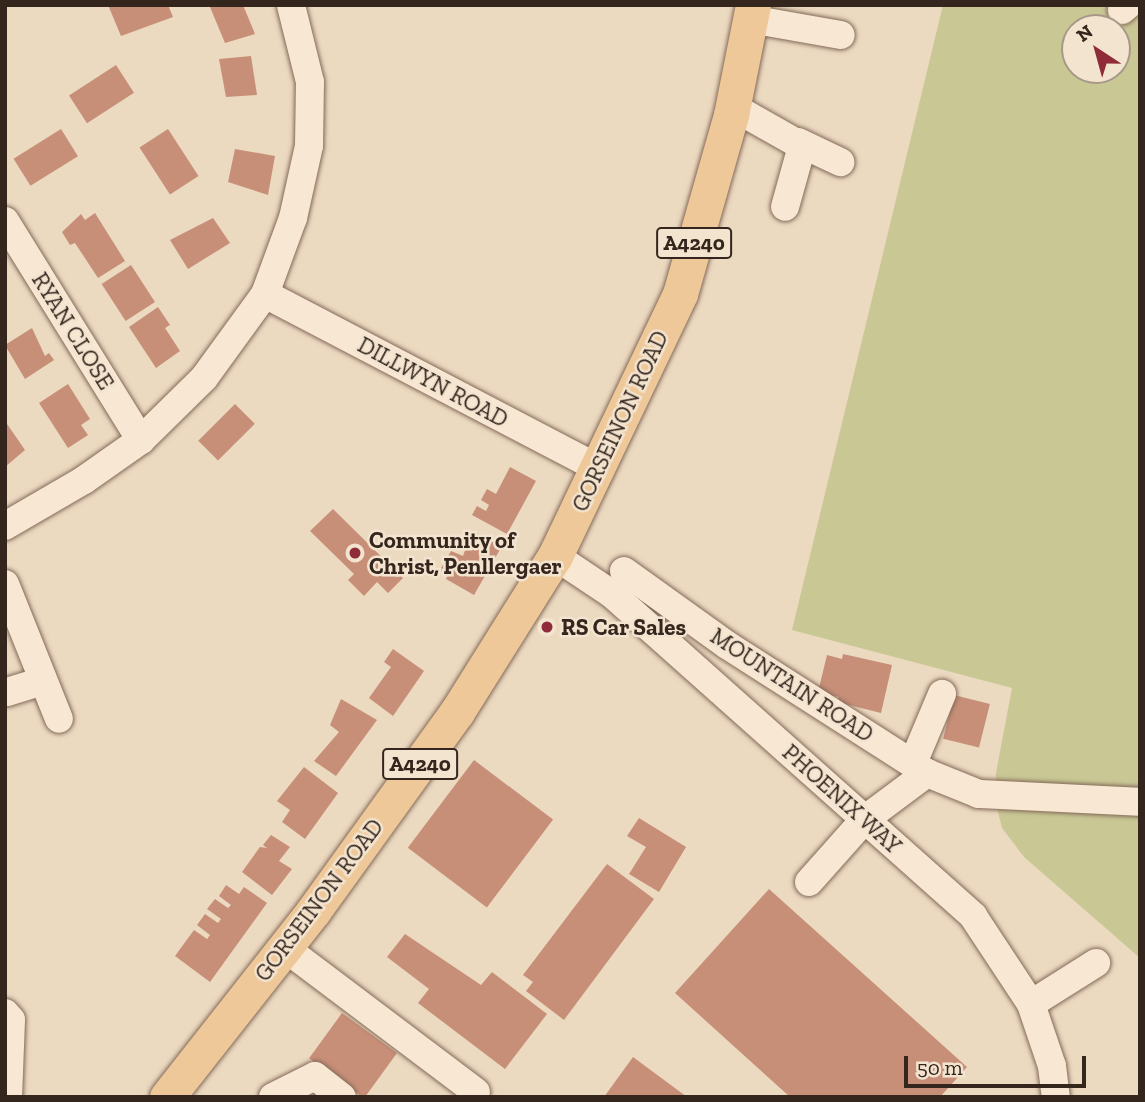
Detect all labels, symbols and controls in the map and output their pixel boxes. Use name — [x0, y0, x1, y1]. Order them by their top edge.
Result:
north arrow — [1061, 14, 1131, 84]
text: N — [1072, 20, 1097, 47]
road number: A4240 — [656, 226, 732, 260]
street label: RYAN CLOSE — [26, 267, 120, 395]
street label: GORSEINON ROAD — [566, 326, 674, 516]
street label: DILLWYN ROAD — [353, 331, 513, 433]
place label: Community of Christ, Penllergaer — [369, 526, 562, 580]
marker: Community of Christ, Penllergaer — [347, 545, 363, 561]
place label: RS Car Sales — [561, 613, 686, 641]
marker: RS Car Sales — [539, 619, 555, 635]
street label: MOUNTAIN ROAD — [705, 622, 879, 748]
street label: PHOENIX WAY — [776, 738, 908, 860]
road number: A4240 — [382, 746, 458, 782]
street label: GORSEINON ROAD — [249, 813, 389, 987]
scale bar — [907, 1042, 1089, 1086]
text: 50 m — [917, 1055, 963, 1080]

